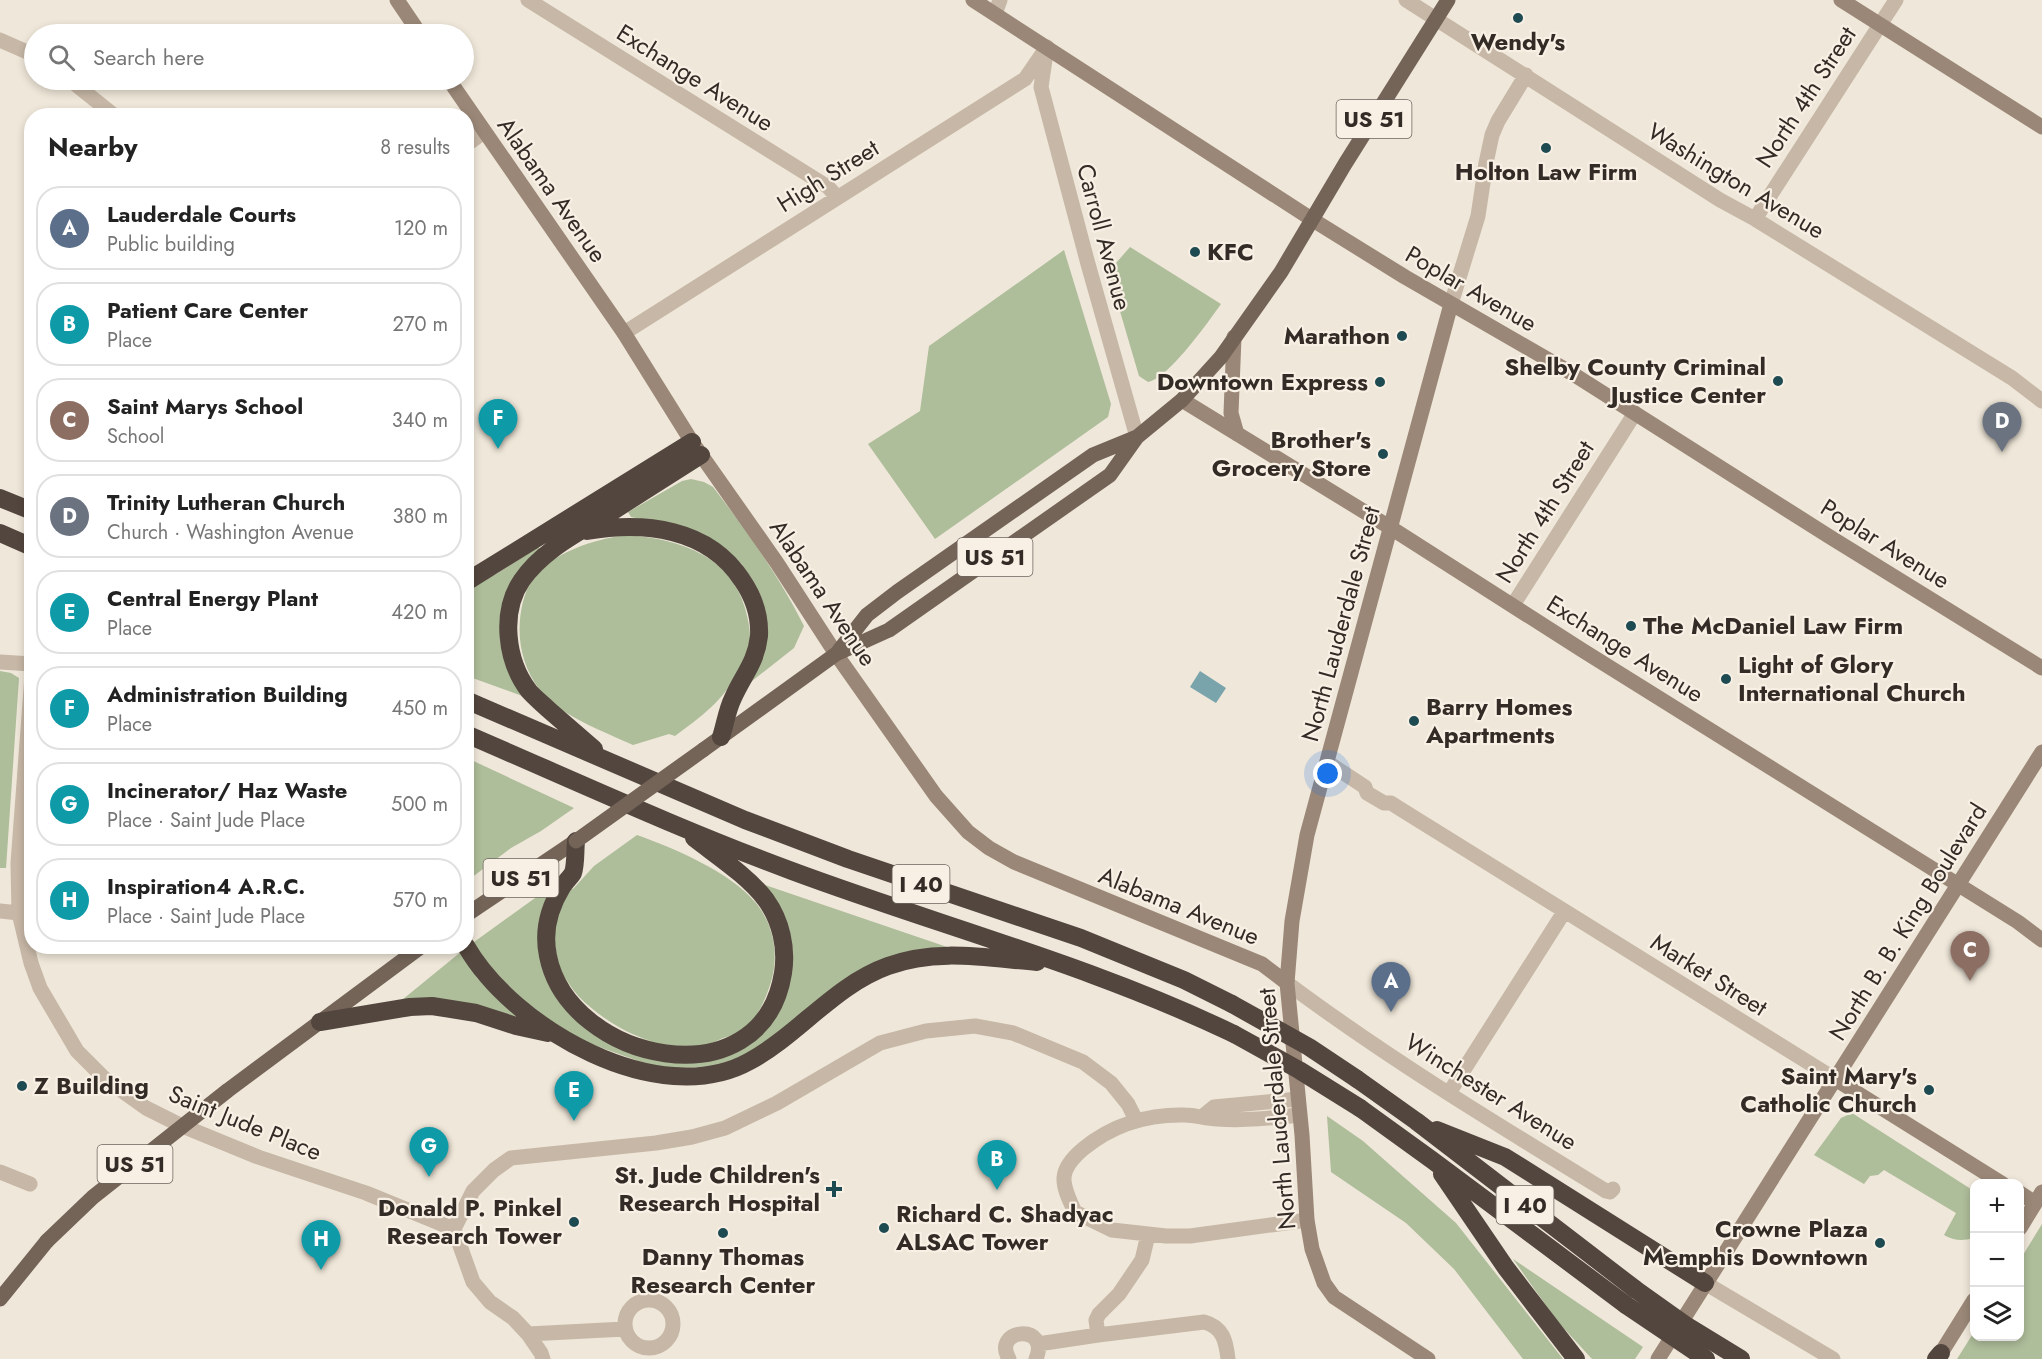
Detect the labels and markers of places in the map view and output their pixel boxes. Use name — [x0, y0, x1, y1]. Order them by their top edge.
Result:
marker: Wendy's — [1511, 11, 1525, 25]
place label: Wendy's — [1471, 24, 1565, 59]
marker: Holton Law Firm — [1539, 141, 1553, 155]
place label: Holton Law Firm — [1455, 154, 1637, 189]
place label: KFC — [1207, 234, 1254, 269]
marker: KFC — [1188, 245, 1202, 259]
place label: Marathon — [1284, 318, 1390, 353]
marker: Marathon — [1395, 329, 1409, 343]
place label: Shelby County Criminal Justice Center — [1504, 349, 1766, 412]
place label: Downtown Express — [1157, 364, 1368, 399]
marker: Shelby County Criminal Justice Center — [1771, 374, 1785, 388]
marker: Downtown Express — [1373, 375, 1387, 389]
pin: F — [478, 400, 518, 449]
pin: D — [1982, 402, 2022, 452]
place label: Brother's Grocery Store — [1212, 422, 1371, 485]
marker: Brother's Grocery Store — [1376, 447, 1390, 461]
place label: The McDaniel Law Firm — [1643, 608, 1903, 643]
marker: The McDaniel Law Firm — [1624, 619, 1638, 633]
place label: Light of Glory International Church — [1738, 647, 1966, 710]
marker: Light of Glory International Church — [1719, 672, 1733, 686]
place label: Barry Homes Apartments — [1425, 689, 1572, 752]
marker: Barry Homes Apartments — [1407, 714, 1421, 728]
pin: C — [1950, 932, 1990, 981]
pin: A — [1372, 962, 1410, 1012]
place label: Saint Mary's Catholic Church — [1740, 1058, 1917, 1121]
place label: Z Building — [34, 1068, 149, 1103]
pin: E — [554, 1072, 594, 1121]
marker: Z Building — [15, 1079, 29, 1093]
marker: Saint Mary's Catholic Church — [1922, 1083, 1936, 1097]
pin: G — [410, 1128, 448, 1177]
pin: B — [978, 1140, 1016, 1190]
place label: St. Jude Children's Research Hospital — [614, 1157, 820, 1220]
marker: St. Jude Children's Research Hospital — [825, 1180, 843, 1198]
place label: Donald P. Pinkel Research Tower — [378, 1190, 562, 1253]
place label: Richard C. Shadyac ALSAC Tower — [895, 1196, 1114, 1259]
place label: Crowne Plaza Memphis Downtown — [1643, 1211, 1868, 1274]
marker: Donald P. Pinkel Research Tower — [567, 1215, 581, 1229]
pin: H — [302, 1220, 340, 1270]
marker: Richard C. Shadyac ALSAC Tower — [877, 1221, 891, 1235]
marker: Danny Thomas Research Center — [716, 1226, 730, 1240]
marker: Crowne Plaza Memphis Downtown — [1873, 1236, 1887, 1250]
place label: Danny Thomas Research Center — [631, 1239, 816, 1302]

